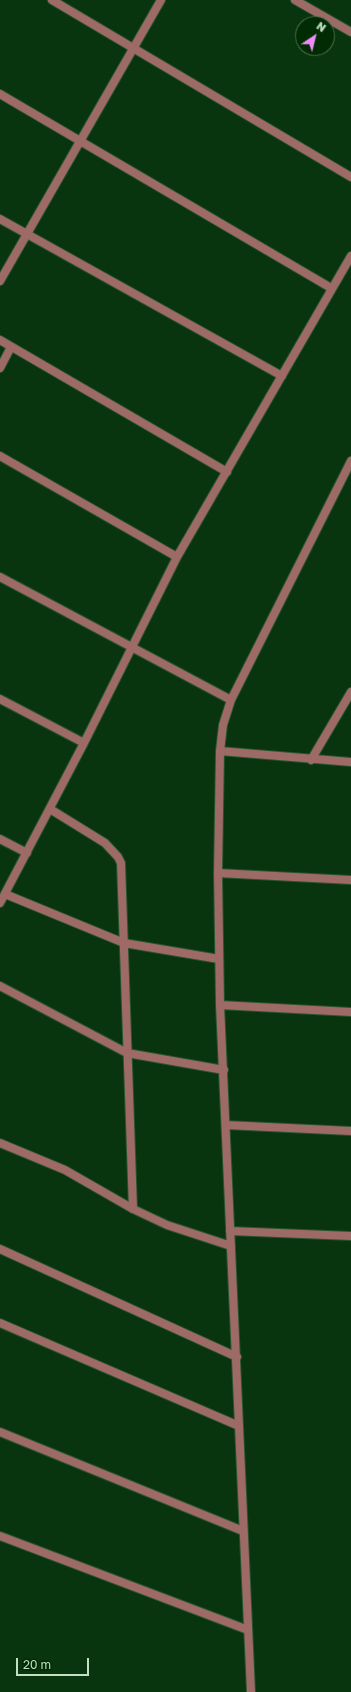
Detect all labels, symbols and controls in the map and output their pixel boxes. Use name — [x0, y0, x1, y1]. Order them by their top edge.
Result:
north arrow — [295, 16, 335, 56]
text: N — [314, 19, 329, 34]
scale bar — [18, 1650, 91, 1676]
text: 20 m — [23, 1657, 51, 1672]

